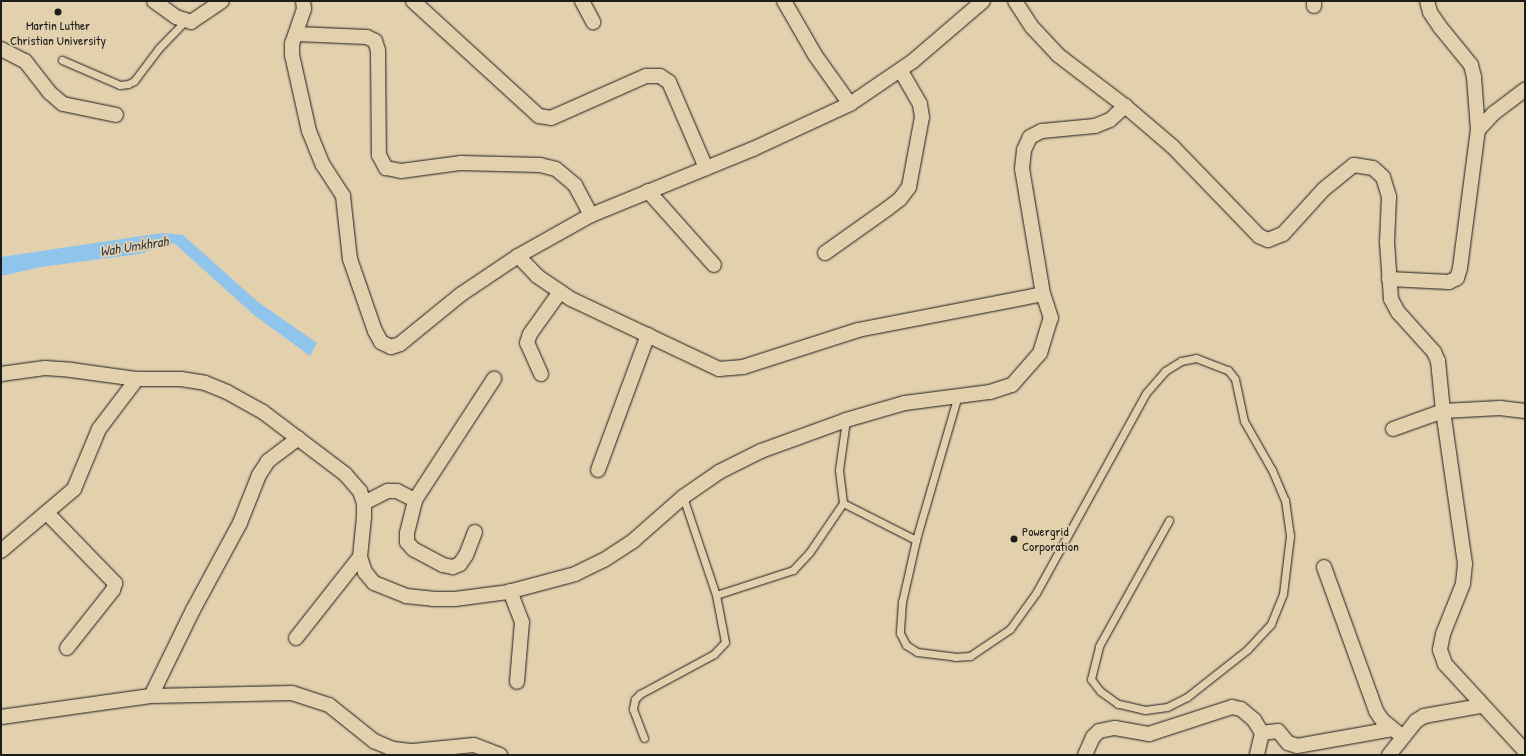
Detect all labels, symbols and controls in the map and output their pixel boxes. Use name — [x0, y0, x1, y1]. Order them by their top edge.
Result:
marker: Martin Luther Christian University — [53, 7, 63, 17]
place label: Martin Luther Christian University — [10, 18, 106, 49]
water label: Wah Umkhrah — [99, 232, 169, 260]
place label: Powergrid Corporation — [1022, 524, 1079, 555]
marker: Powergrid Corporation — [1009, 534, 1019, 544]

